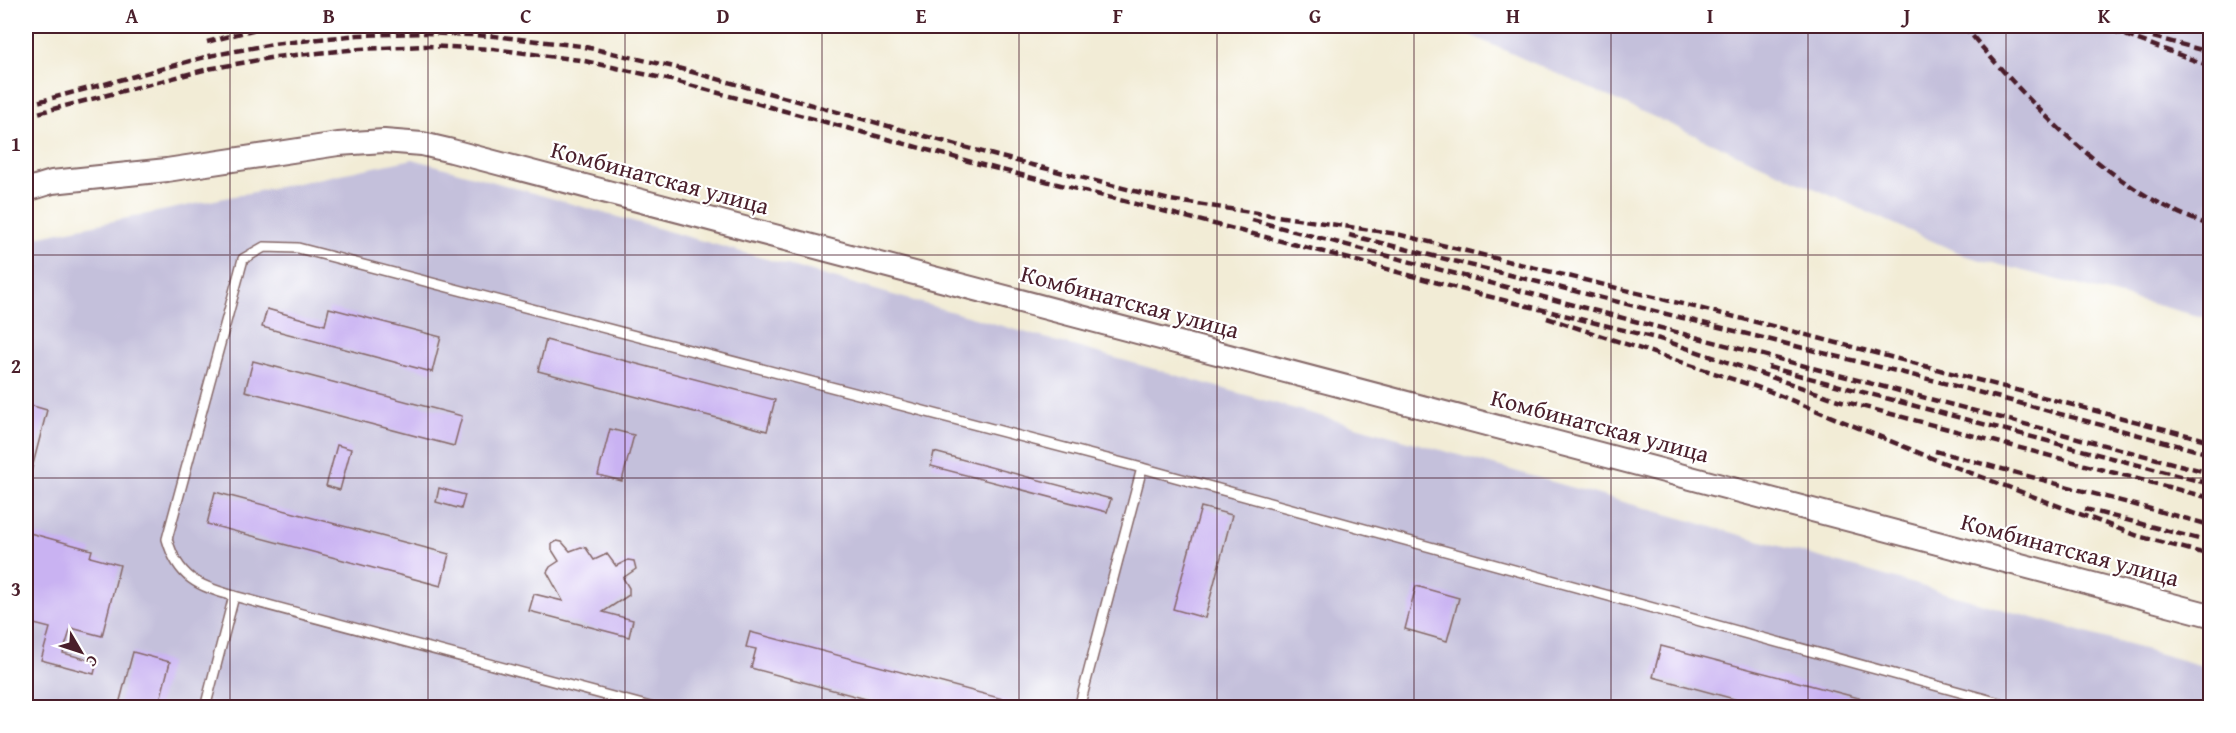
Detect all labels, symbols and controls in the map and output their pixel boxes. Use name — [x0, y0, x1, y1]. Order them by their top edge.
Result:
text: A — [126, 1, 139, 30]
text: B — [323, 1, 335, 30]
text: C — [520, 1, 532, 30]
text: D — [716, 1, 730, 30]
text: E — [916, 1, 927, 30]
text: F — [1113, 1, 1123, 30]
text: G — [1309, 1, 1321, 30]
text: H — [1506, 1, 1520, 30]
text: I — [1707, 1, 1713, 30]
text: J — [1901, 1, 1911, 30]
text: K — [2098, 1, 2111, 30]
text: 1 — [11, 129, 21, 158]
street label: Комбинатская улица — [547, 132, 774, 224]
street label: Комбинатская улица — [1017, 256, 1244, 348]
text: 2 — [11, 351, 21, 380]
street label: Комбинатская улица — [1487, 380, 1714, 472]
street label: Комбинатская улица — [1957, 504, 2184, 596]
text: 3 — [11, 574, 21, 603]
north arrow — [51, 622, 111, 682]
text: С — [80, 650, 105, 673]

